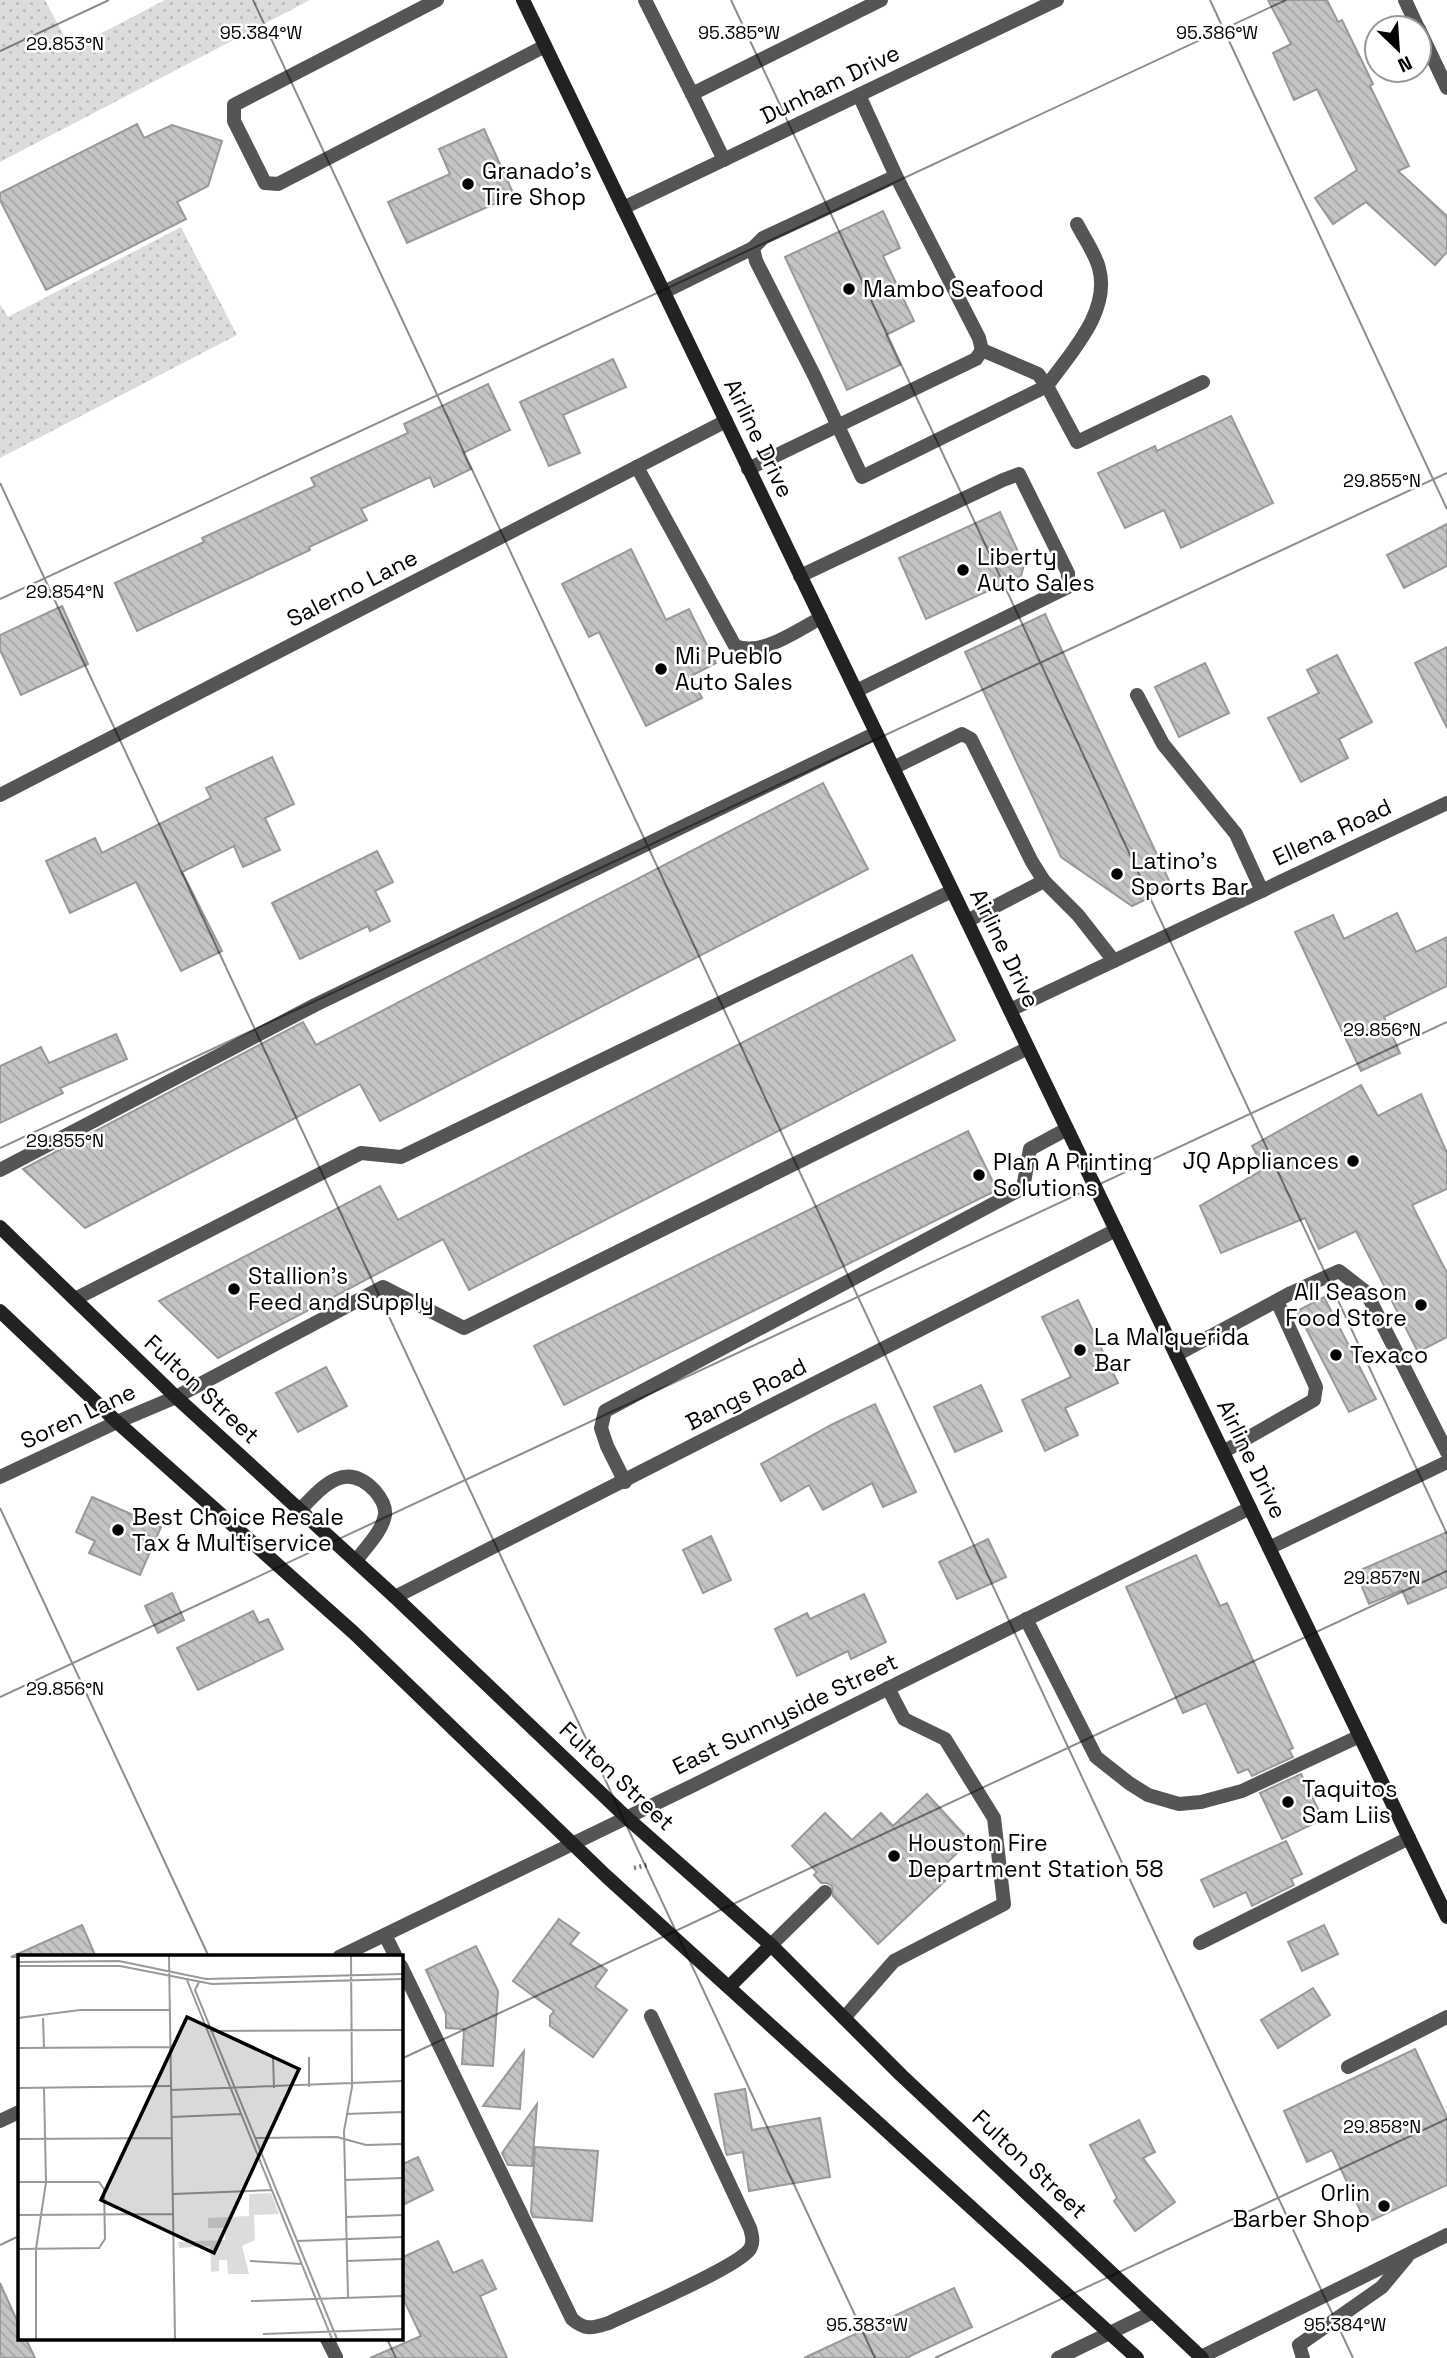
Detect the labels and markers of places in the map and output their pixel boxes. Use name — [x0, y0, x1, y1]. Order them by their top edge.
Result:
place label: Granado's Tire Shop — [482, 156, 592, 212]
marker: Granado's Tire Shop — [460, 176, 476, 192]
place label: Mambo Seafood — [863, 274, 1044, 304]
marker: Mambo Seafood — [841, 281, 857, 297]
place label: Liberty Auto Sales — [977, 542, 1095, 598]
marker: Liberty Auto Sales — [955, 562, 971, 578]
place label: Mi Pueblo Auto Sales — [675, 641, 793, 697]
marker: Mi Pueblo Auto Sales — [653, 661, 669, 677]
place label: Latino's Sports Bar — [1131, 846, 1249, 902]
marker: Latino's Sports Bar — [1109, 866, 1125, 882]
place label: JQ Appliances — [1182, 1146, 1339, 1176]
place label: Plan A Printing Solutions — [993, 1147, 1152, 1203]
marker: JQ Appliances — [1345, 1153, 1361, 1169]
marker: Plan A Printing Solutions — [971, 1167, 987, 1183]
place label: Stallion's Feed and Supply — [248, 1261, 434, 1317]
place label: All Season Food Store — [1285, 1277, 1407, 1333]
marker: Stallion's Feed and Supply — [226, 1281, 242, 1297]
marker: All Season Food Store — [1413, 1297, 1429, 1313]
place label: La Malquerida Bar — [1094, 1322, 1249, 1378]
place label: Texaco — [1350, 1340, 1428, 1370]
marker: La Malquerida Bar — [1072, 1342, 1088, 1358]
marker: Texaco — [1328, 1347, 1344, 1363]
place label: Best Choice Resale Tax & Multiservice — [132, 1502, 344, 1558]
marker: Best Choice Resale Tax & Multiservice — [110, 1522, 126, 1538]
place label: Taquitos Sam Liis — [1302, 1774, 1397, 1830]
marker: Taquitos Sam Liis — [1280, 1794, 1296, 1810]
place label: Houston Fire Department Station 58 — [908, 1828, 1163, 1884]
marker: Houston Fire Department Station 58 — [886, 1848, 902, 1864]
place label: Orlin Barber Shop — [1233, 2178, 1370, 2234]
marker: Orlin Barber Shop — [1376, 2198, 1392, 2214]

